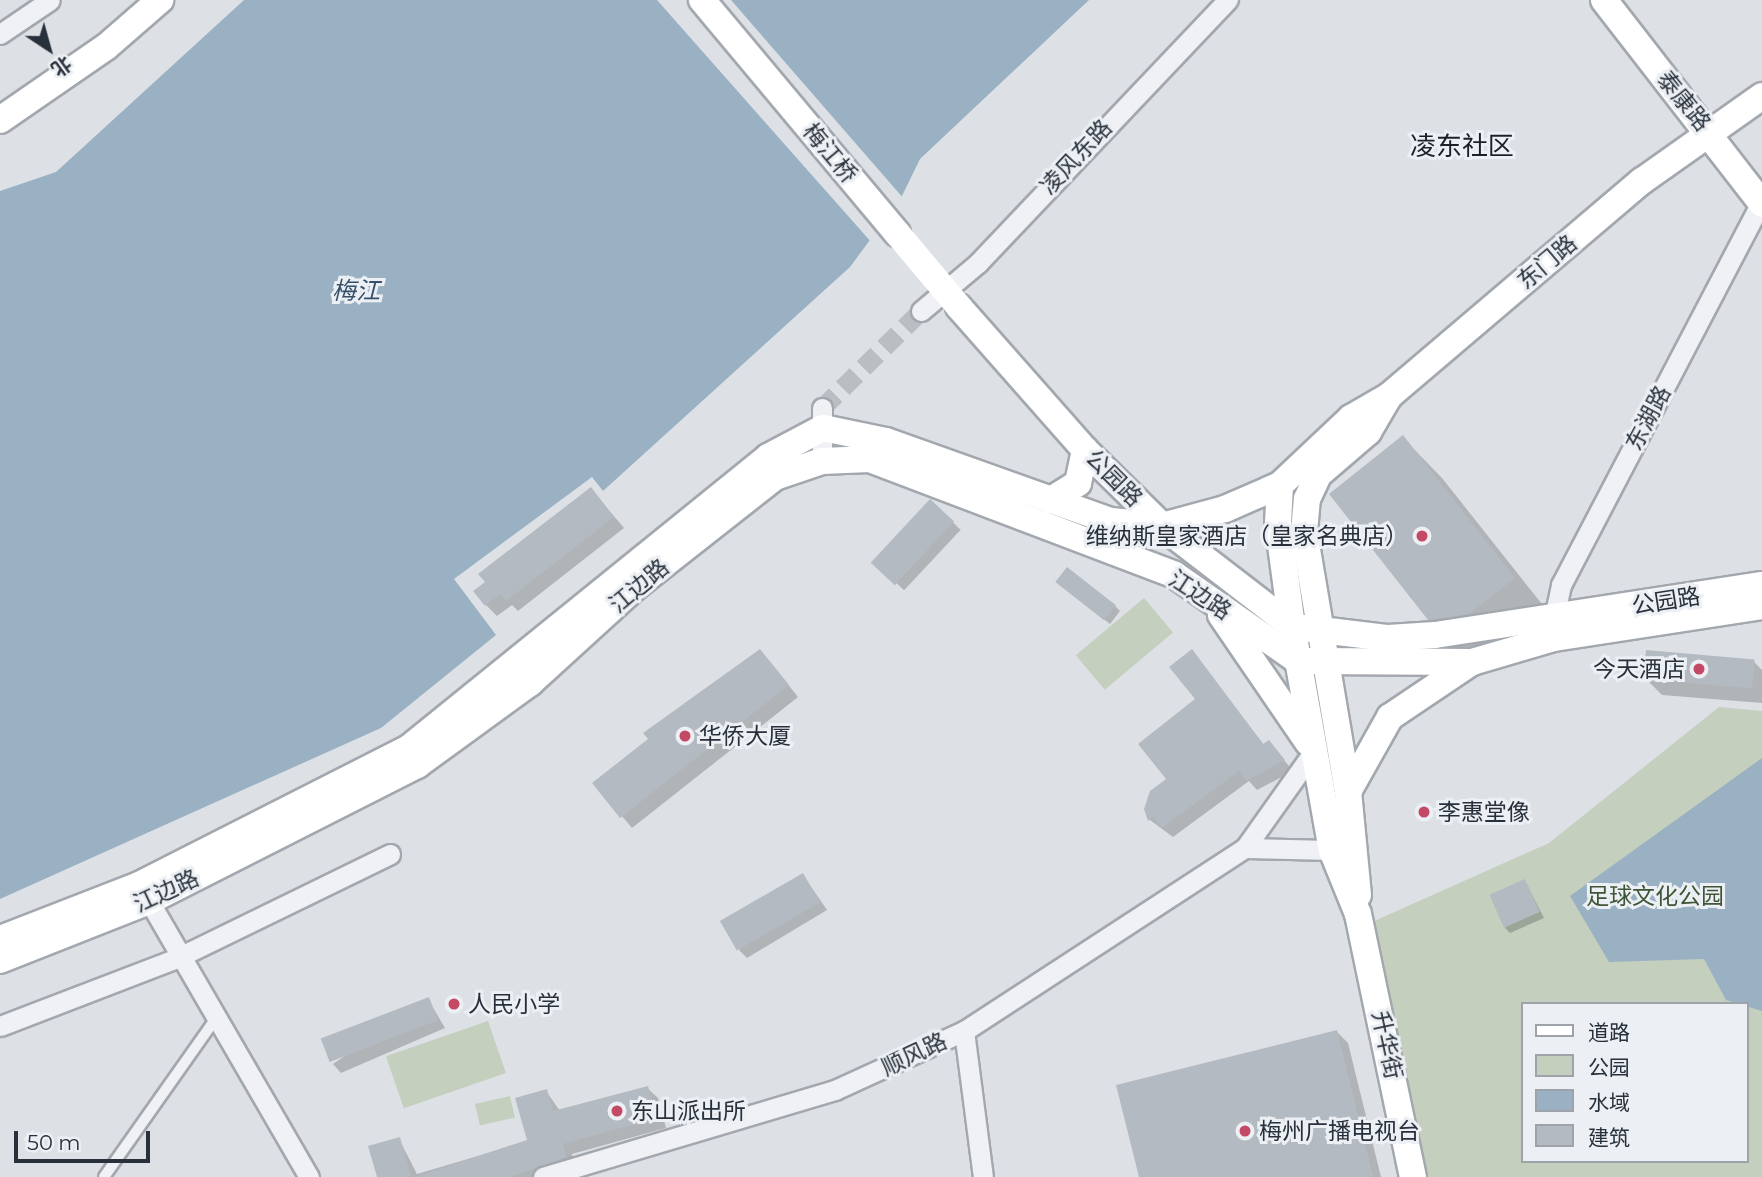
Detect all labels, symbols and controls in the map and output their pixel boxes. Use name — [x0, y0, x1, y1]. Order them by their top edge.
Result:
north arrow — [14, 14, 84, 84]
text: 北 — [47, 51, 76, 81]
street label: 泰康路 — [1652, 66, 1716, 136]
street label: 凌风东路 — [1035, 114, 1117, 200]
street label: 梅江桥 — [797, 118, 863, 188]
district label: 凌东社区 — [1410, 131, 1514, 163]
street label: 东门路 — [1512, 229, 1582, 295]
water label: 梅江 — [332, 277, 380, 305]
street label: 东湖路 — [1620, 381, 1676, 455]
street label: 公园路 — [1080, 444, 1148, 512]
place label: 维纳斯皇家酒店（皇家名典店） — [1086, 522, 1408, 550]
marker: 维纳斯皇家酒店（皇家名典店） — [1414, 528, 1430, 544]
street label: 江边路 — [604, 553, 674, 619]
street label: 江边路 — [1164, 565, 1236, 625]
street label: 公园路 — [1630, 582, 1702, 620]
place label: 今天酒店 — [1593, 655, 1685, 683]
marker: 今天酒店 — [1691, 661, 1707, 677]
place label: 华侨大厦 — [699, 722, 791, 750]
marker: 华侨大厦 — [677, 728, 693, 744]
place label: 李惠堂像 — [1438, 798, 1530, 826]
marker: 李惠堂像 — [1416, 804, 1432, 820]
street label: 江边路 — [129, 864, 203, 918]
park label: 足球文化公园 — [1586, 882, 1724, 910]
place label: 人民小学 — [468, 990, 560, 1018]
marker: 人民小学 — [446, 996, 462, 1012]
legend — [1520, 1002, 1748, 1163]
street label: 升华街 — [1366, 1008, 1408, 1082]
text: 道路 — [1588, 1020, 1630, 1045]
street label: 顺风路 — [877, 1027, 951, 1081]
text: 公园 — [1588, 1055, 1630, 1080]
text: 水域 — [1588, 1090, 1630, 1115]
place label: 东山派出所 — [631, 1097, 746, 1125]
marker: 东山派出所 — [609, 1103, 625, 1119]
place label: 梅州广播电视台 — [1259, 1117, 1420, 1145]
scale bar — [18, 1118, 154, 1162]
marker: 梅州广播电视台 — [1237, 1123, 1253, 1139]
text: 建筑 — [1588, 1125, 1630, 1150]
text: 50 m — [27, 1130, 81, 1155]

